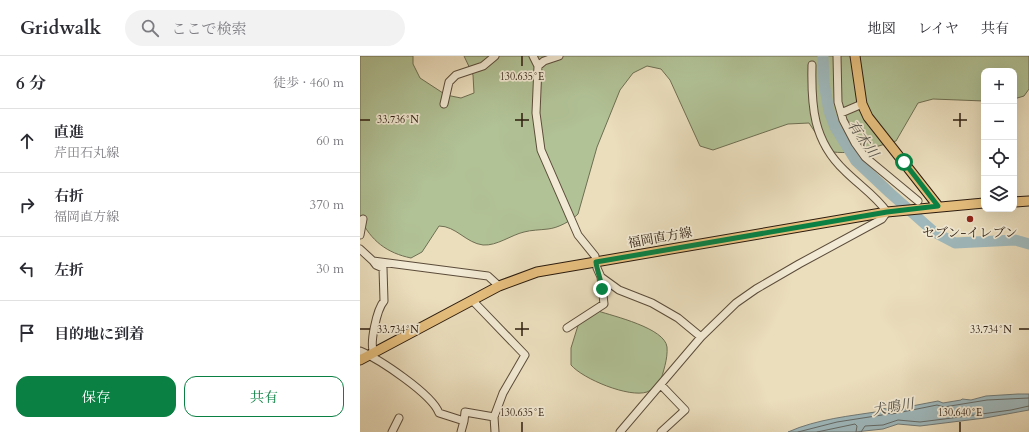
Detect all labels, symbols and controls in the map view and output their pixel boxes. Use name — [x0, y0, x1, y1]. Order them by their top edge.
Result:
search box — [125, 10, 405, 46]
text: Gridwalk — [20, 15, 101, 41]
icon: search — [139, 17, 161, 39]
text: ここで検索 — [171, 19, 246, 39]
text: 地図 — [868, 19, 896, 38]
text: レイヤ — [918, 19, 959, 38]
text: 共有 — [981, 19, 1009, 38]
map controls — [981, 68, 1017, 212]
button: + — [981, 68, 1017, 104]
text: 130.635°E — [500, 70, 544, 84]
text: 6 分 — [16, 72, 46, 95]
text: 徒歩 · 460 m — [273, 74, 344, 92]
button: − — [981, 104, 1017, 140]
text: 33.736°N — [377, 113, 419, 127]
water label: 有木川 — [843, 116, 884, 163]
text: 直進 — [54, 122, 84, 142]
icon: ahead — [16, 130, 38, 152]
text: 60 m — [316, 132, 344, 150]
button: locate — [981, 140, 1017, 176]
text: 芹田石丸線 — [54, 144, 119, 162]
route start — [895, 153, 913, 171]
button: layers — [981, 176, 1017, 212]
text: 右折 — [54, 186, 84, 206]
icon: right — [16, 194, 38, 216]
text: 370 m — [310, 196, 344, 214]
text: 福岡直方線 — [54, 208, 119, 226]
marker: セブン-イレブン — [965, 214, 975, 224]
street label: 福岡直方線 — [626, 223, 694, 253]
place label: セブン-イレブン — [922, 224, 1018, 242]
icon: left — [16, 258, 38, 280]
text: 左折 — [54, 260, 84, 280]
text: 30 m — [316, 260, 344, 278]
route end — [593, 280, 611, 298]
icon: arrive — [16, 322, 38, 344]
text: 33.734°N — [377, 323, 419, 337]
text: 33.734°N — [970, 323, 1012, 337]
text: 目的地に到着 — [54, 324, 144, 344]
button: 保存 — [16, 376, 176, 417]
button: 共有 — [184, 376, 344, 417]
water label: 犬鳴川 — [871, 394, 917, 420]
text: 130.635°E — [500, 406, 544, 420]
text: 130.640°E — [938, 406, 982, 420]

